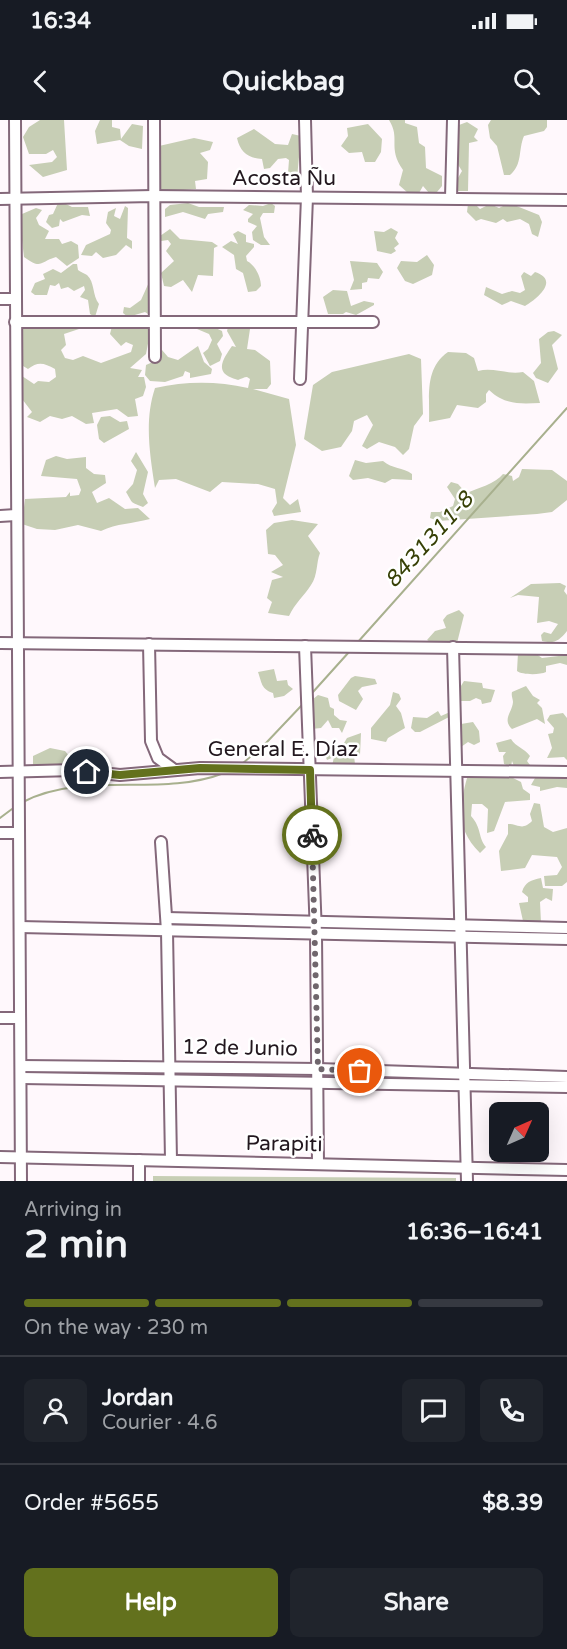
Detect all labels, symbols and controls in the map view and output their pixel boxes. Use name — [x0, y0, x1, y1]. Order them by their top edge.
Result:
text: 16:34 — [30, 8, 91, 34]
icon: back — [24, 65, 57, 98]
text: Quickbag — [222, 65, 345, 98]
icon: search — [510, 65, 543, 98]
street label: Acosta Ñu — [232, 166, 336, 191]
water label: 8431311-8 — [379, 485, 480, 593]
street label: General E. Díaz — [208, 737, 358, 762]
pin — [61, 746, 112, 797]
icon: home — [70, 755, 103, 788]
courier — [282, 805, 342, 865]
icon: bike — [296, 819, 329, 852]
street label: 12 de Junio — [182, 1034, 298, 1062]
pin — [334, 1045, 385, 1096]
icon: bag — [343, 1054, 376, 1087]
north arrow — [489, 1102, 549, 1162]
map controls — [489, 1102, 549, 1162]
street label: Parapiti — [245, 1131, 323, 1157]
text: Arriving in — [24, 1198, 122, 1222]
text: 16:36–16:41 — [406, 1219, 543, 1245]
text: 2 min — [24, 1221, 128, 1268]
text: On the way · 230 m — [24, 1316, 208, 1340]
button: person — [24, 1379, 87, 1442]
button: chat — [402, 1379, 465, 1442]
button: phone — [480, 1379, 543, 1442]
text: Jordan — [102, 1385, 173, 1411]
text: Courier · 4.6 — [102, 1411, 217, 1435]
text: Order #5655 — [24, 1490, 159, 1516]
text: $8.39 — [482, 1490, 543, 1516]
button: Help — [24, 1568, 278, 1637]
button: Share — [290, 1568, 543, 1637]

